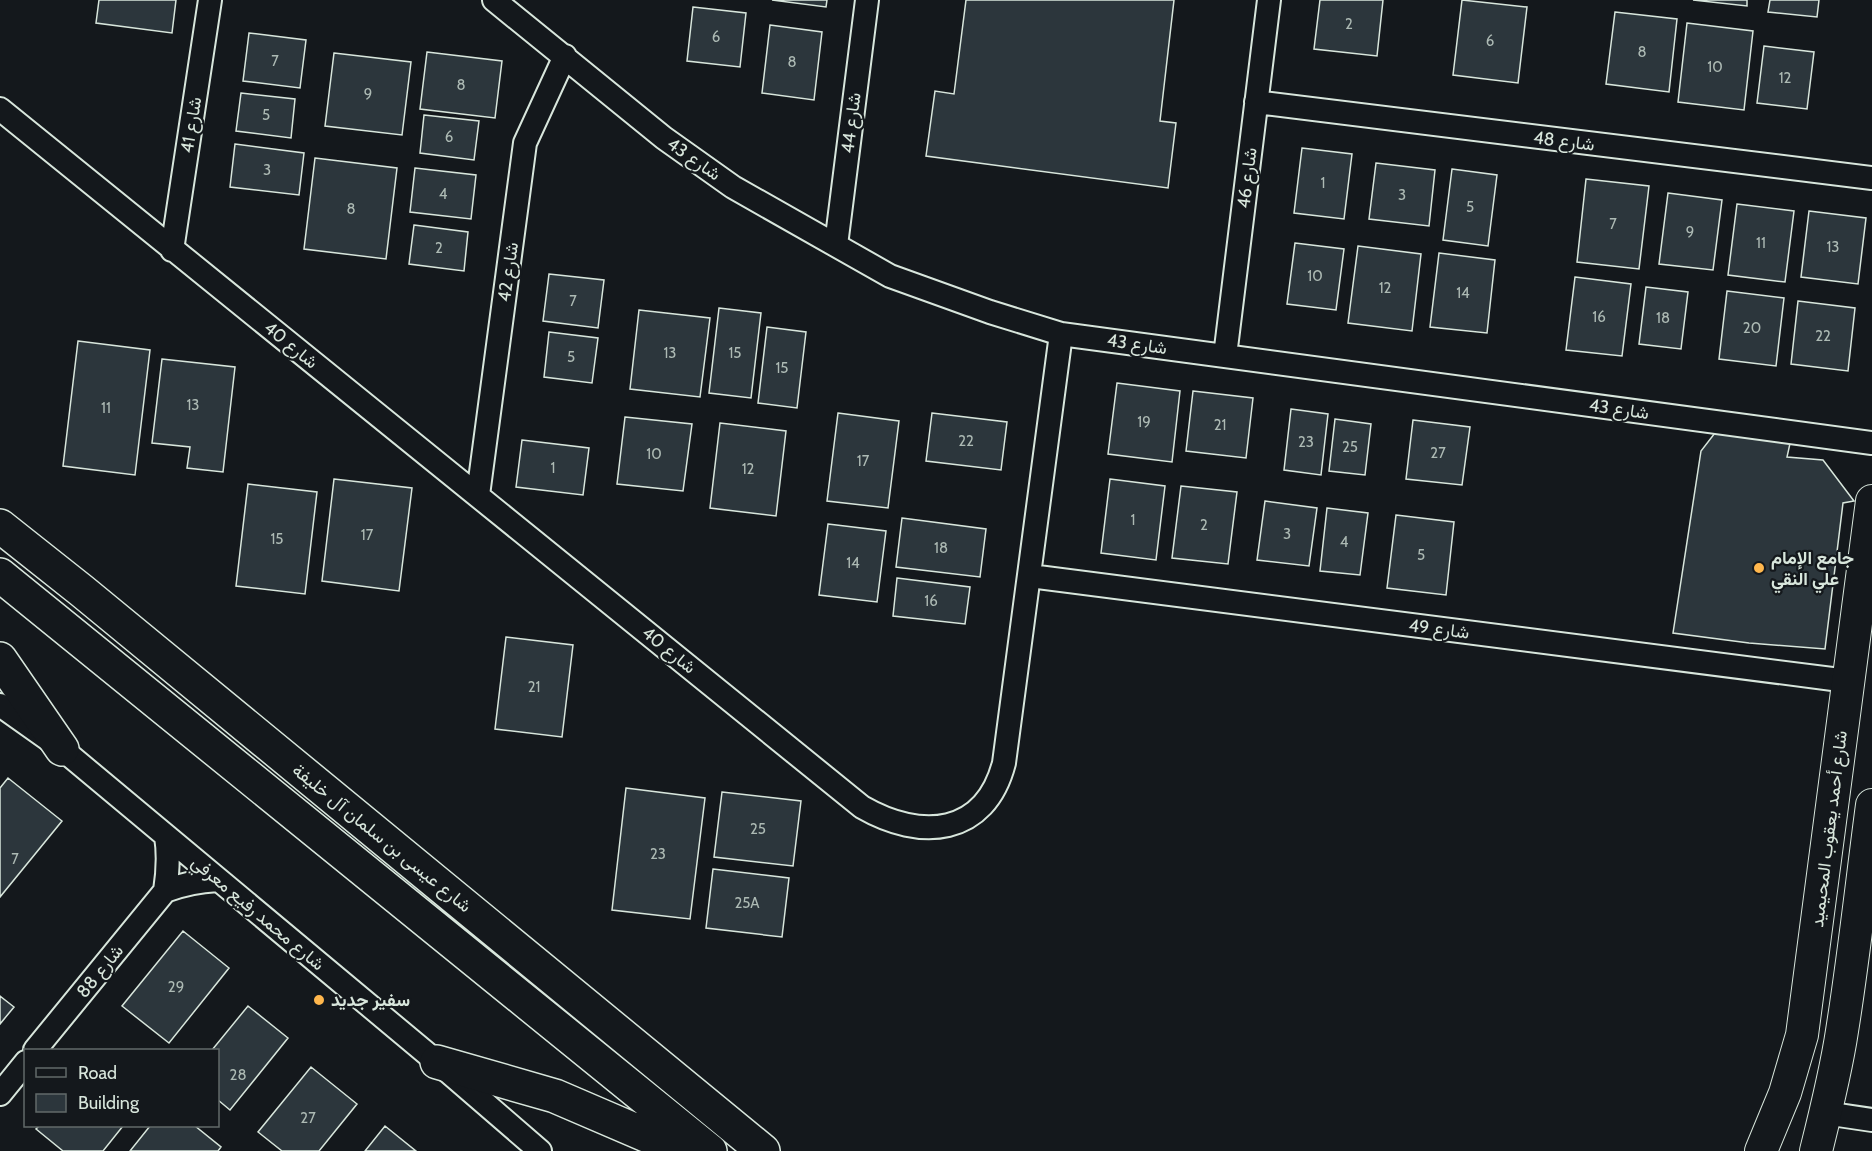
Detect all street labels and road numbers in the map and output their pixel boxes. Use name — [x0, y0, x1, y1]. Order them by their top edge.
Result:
street label: شارع 44 — [836, 91, 867, 155]
street label: شارع 41 — [176, 95, 207, 155]
street label: شارع 48 — [1532, 126, 1596, 157]
street label: شارع 43 — [662, 133, 725, 186]
street label: شارع 46 — [1232, 146, 1263, 210]
street label: شارع 42 — [493, 241, 524, 303]
street label: شارع 40 — [259, 317, 322, 374]
street label: شارع 43 — [1105, 329, 1168, 360]
street label: شارع 43 — [1587, 394, 1650, 425]
street label: شارع 49 — [1407, 614, 1471, 645]
street label: شارع 40 — [637, 622, 700, 679]
street label: شارع أحمد يعقوب المحيميد — [1806, 729, 1853, 929]
street label: شارع عيسى بن سلمان آل خليفة — [287, 759, 476, 918]
street label: شارع محمد رفيع معرفي — [184, 851, 329, 978]
street label: شارع 88 — [72, 940, 129, 1003]

